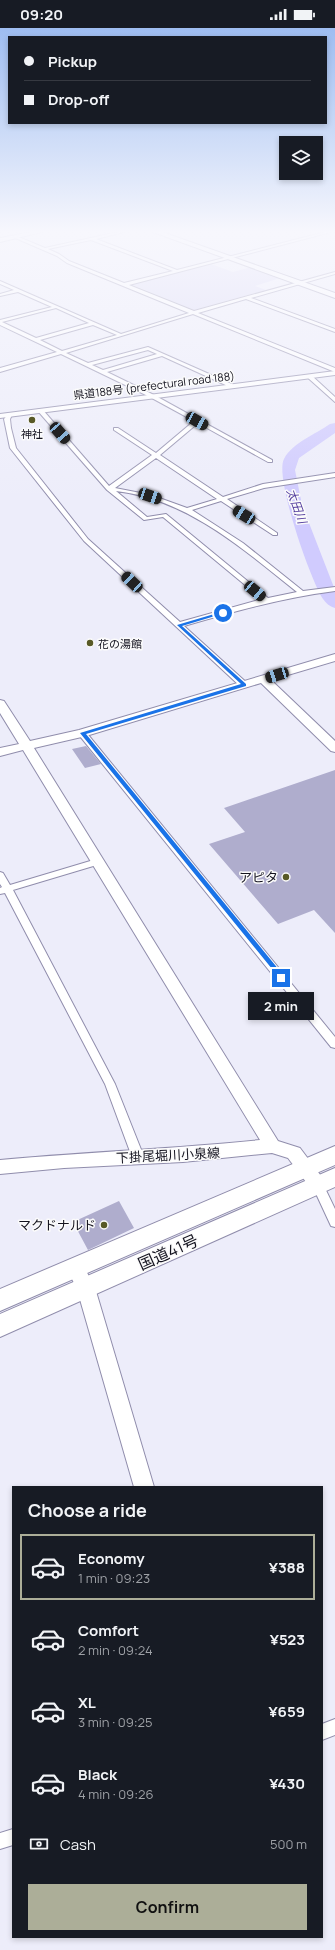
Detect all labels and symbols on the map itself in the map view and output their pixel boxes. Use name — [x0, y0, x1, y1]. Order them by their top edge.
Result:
street label: 県道188号 (prefectural road 188) — [72, 368, 236, 402]
car — [184, 410, 210, 432]
marker: 神社 — [27, 415, 37, 425]
car — [48, 420, 72, 446]
place label: 神社 — [21, 426, 43, 441]
car — [137, 486, 163, 506]
water label: 太田川 — [283, 486, 312, 528]
car — [231, 504, 257, 526]
car — [119, 569, 145, 595]
car — [242, 579, 268, 603]
route start — [214, 604, 232, 622]
place label: 花の湯館 — [98, 636, 142, 651]
marker: 花の湯館 — [85, 638, 95, 648]
car — [264, 666, 290, 684]
place label: アピタ — [239, 868, 278, 886]
marker: アピタ — [281, 872, 291, 882]
route end — [272, 969, 290, 987]
callout: 2 min — [248, 992, 314, 1020]
street label: 下掛尾堀川小泉線 — [116, 1143, 220, 1167]
place label: マクドナルド — [18, 1216, 96, 1234]
marker: マクドナルド — [99, 1220, 109, 1230]
street label: 国道41号 — [134, 1229, 202, 1275]

